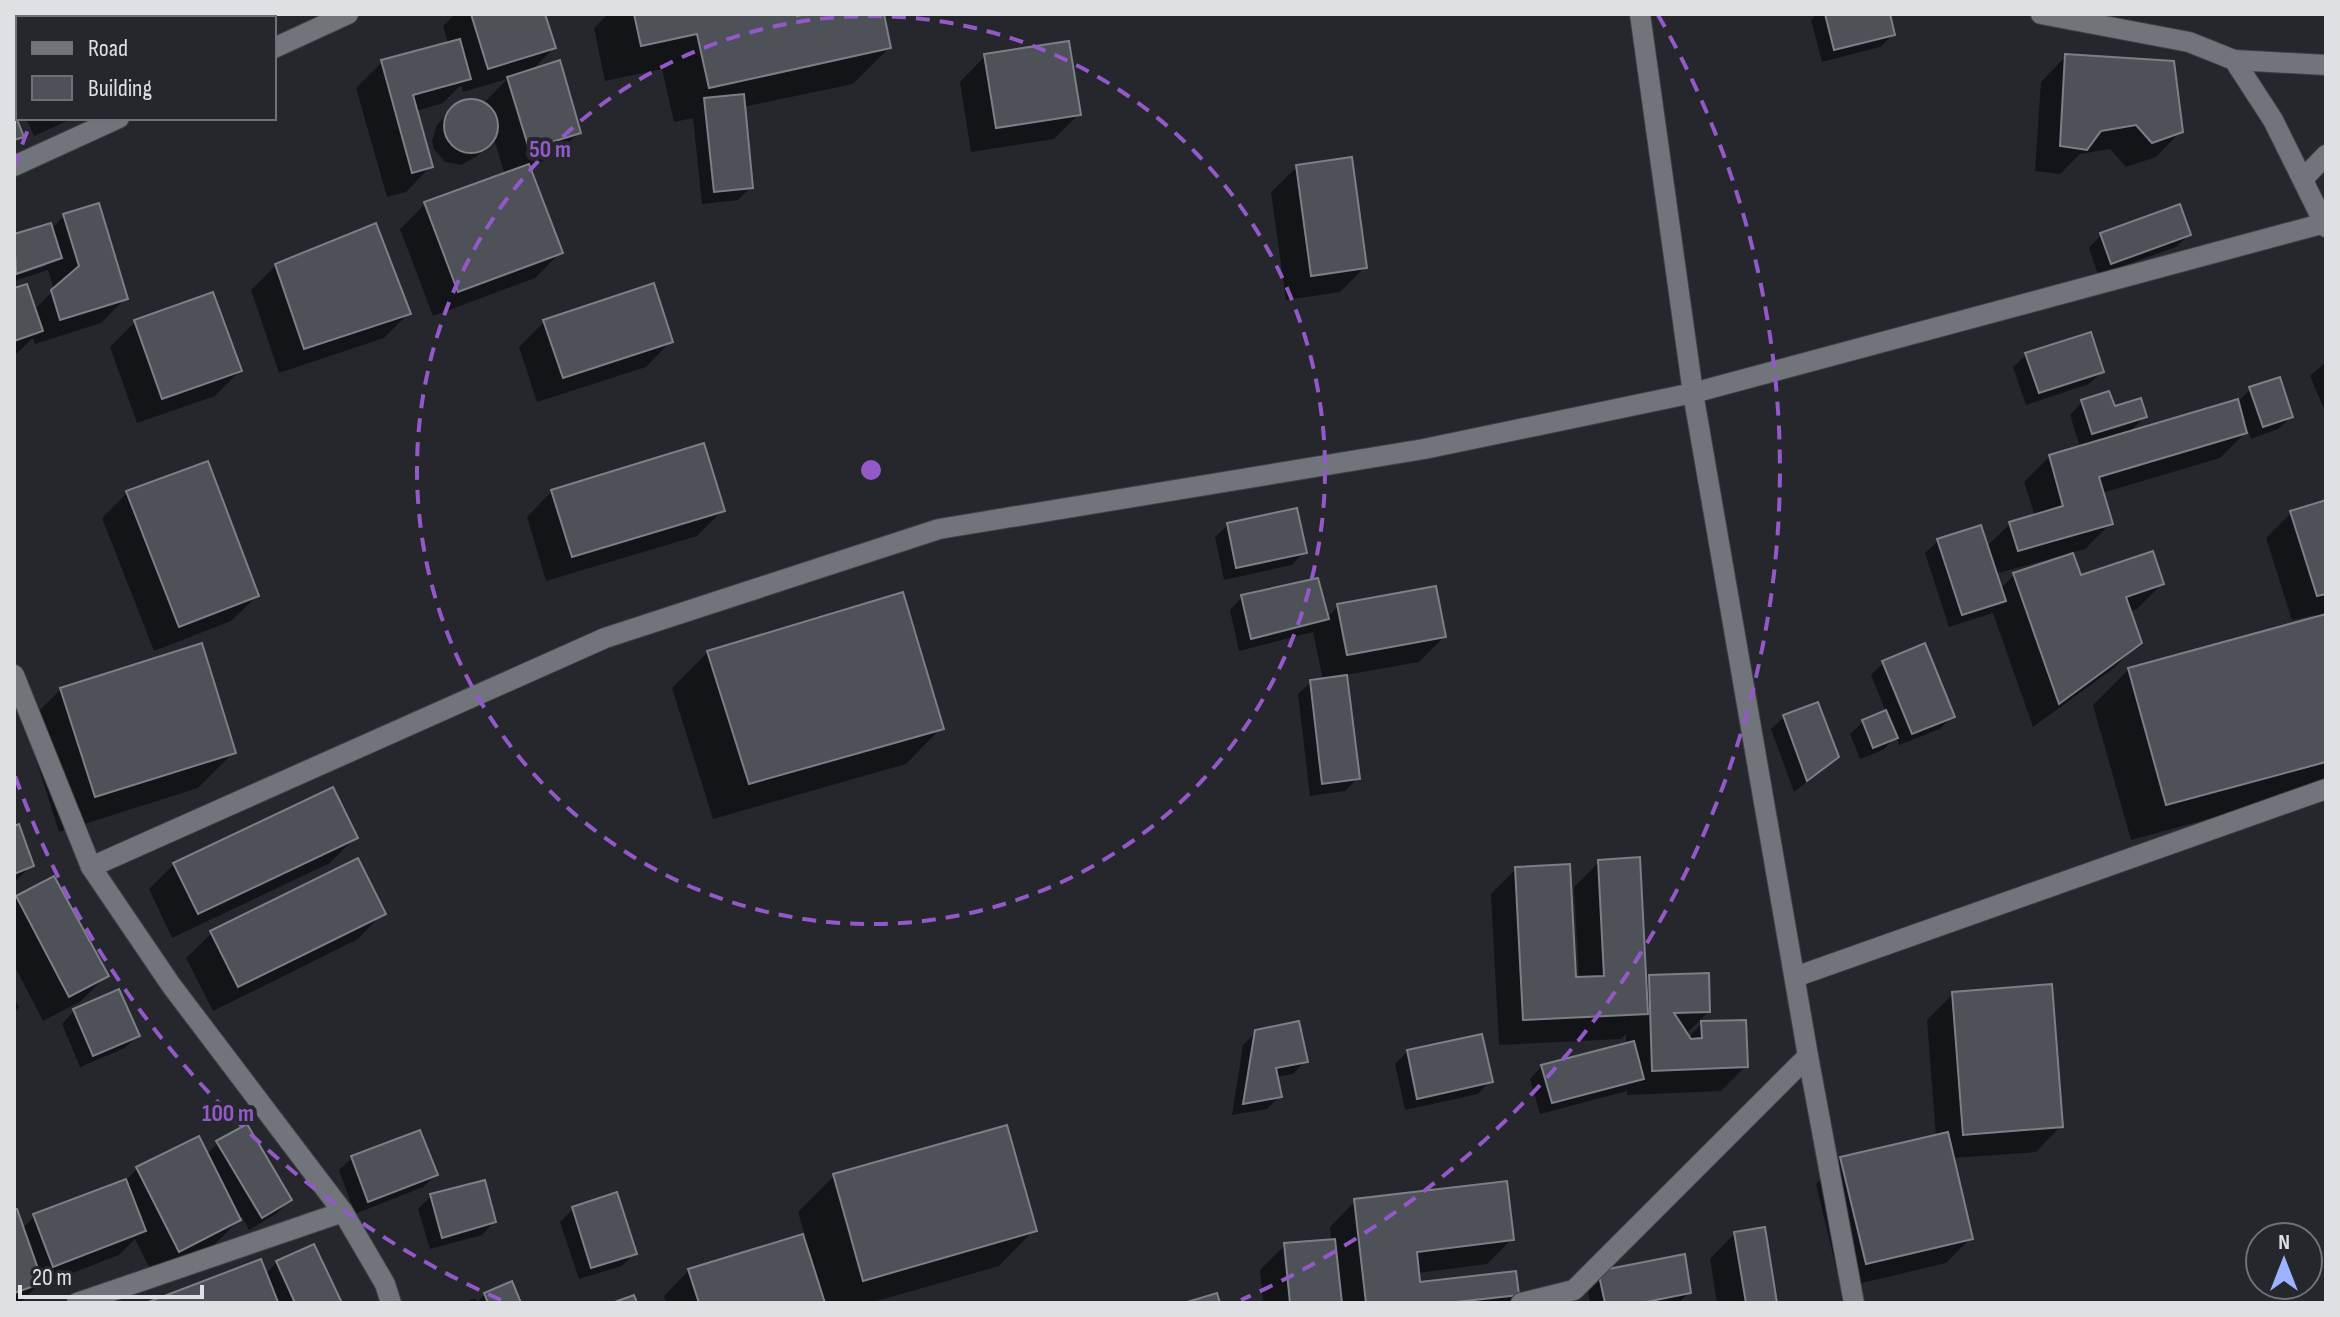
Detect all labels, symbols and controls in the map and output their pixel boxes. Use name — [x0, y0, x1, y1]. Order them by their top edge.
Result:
legend — [16, 16, 276, 120]
text: Road — [88, 34, 128, 63]
text: Building — [88, 74, 152, 103]
text: 50 m — [529, 135, 571, 164]
centre of rings — [857, 456, 885, 484]
text: 100 m — [202, 1099, 254, 1128]
north arrow — [2244, 1221, 2324, 1301]
text: N — [2278, 1229, 2290, 1256]
scale bar — [20, 1249, 202, 1299]
text: 20 m — [32, 1263, 72, 1292]

